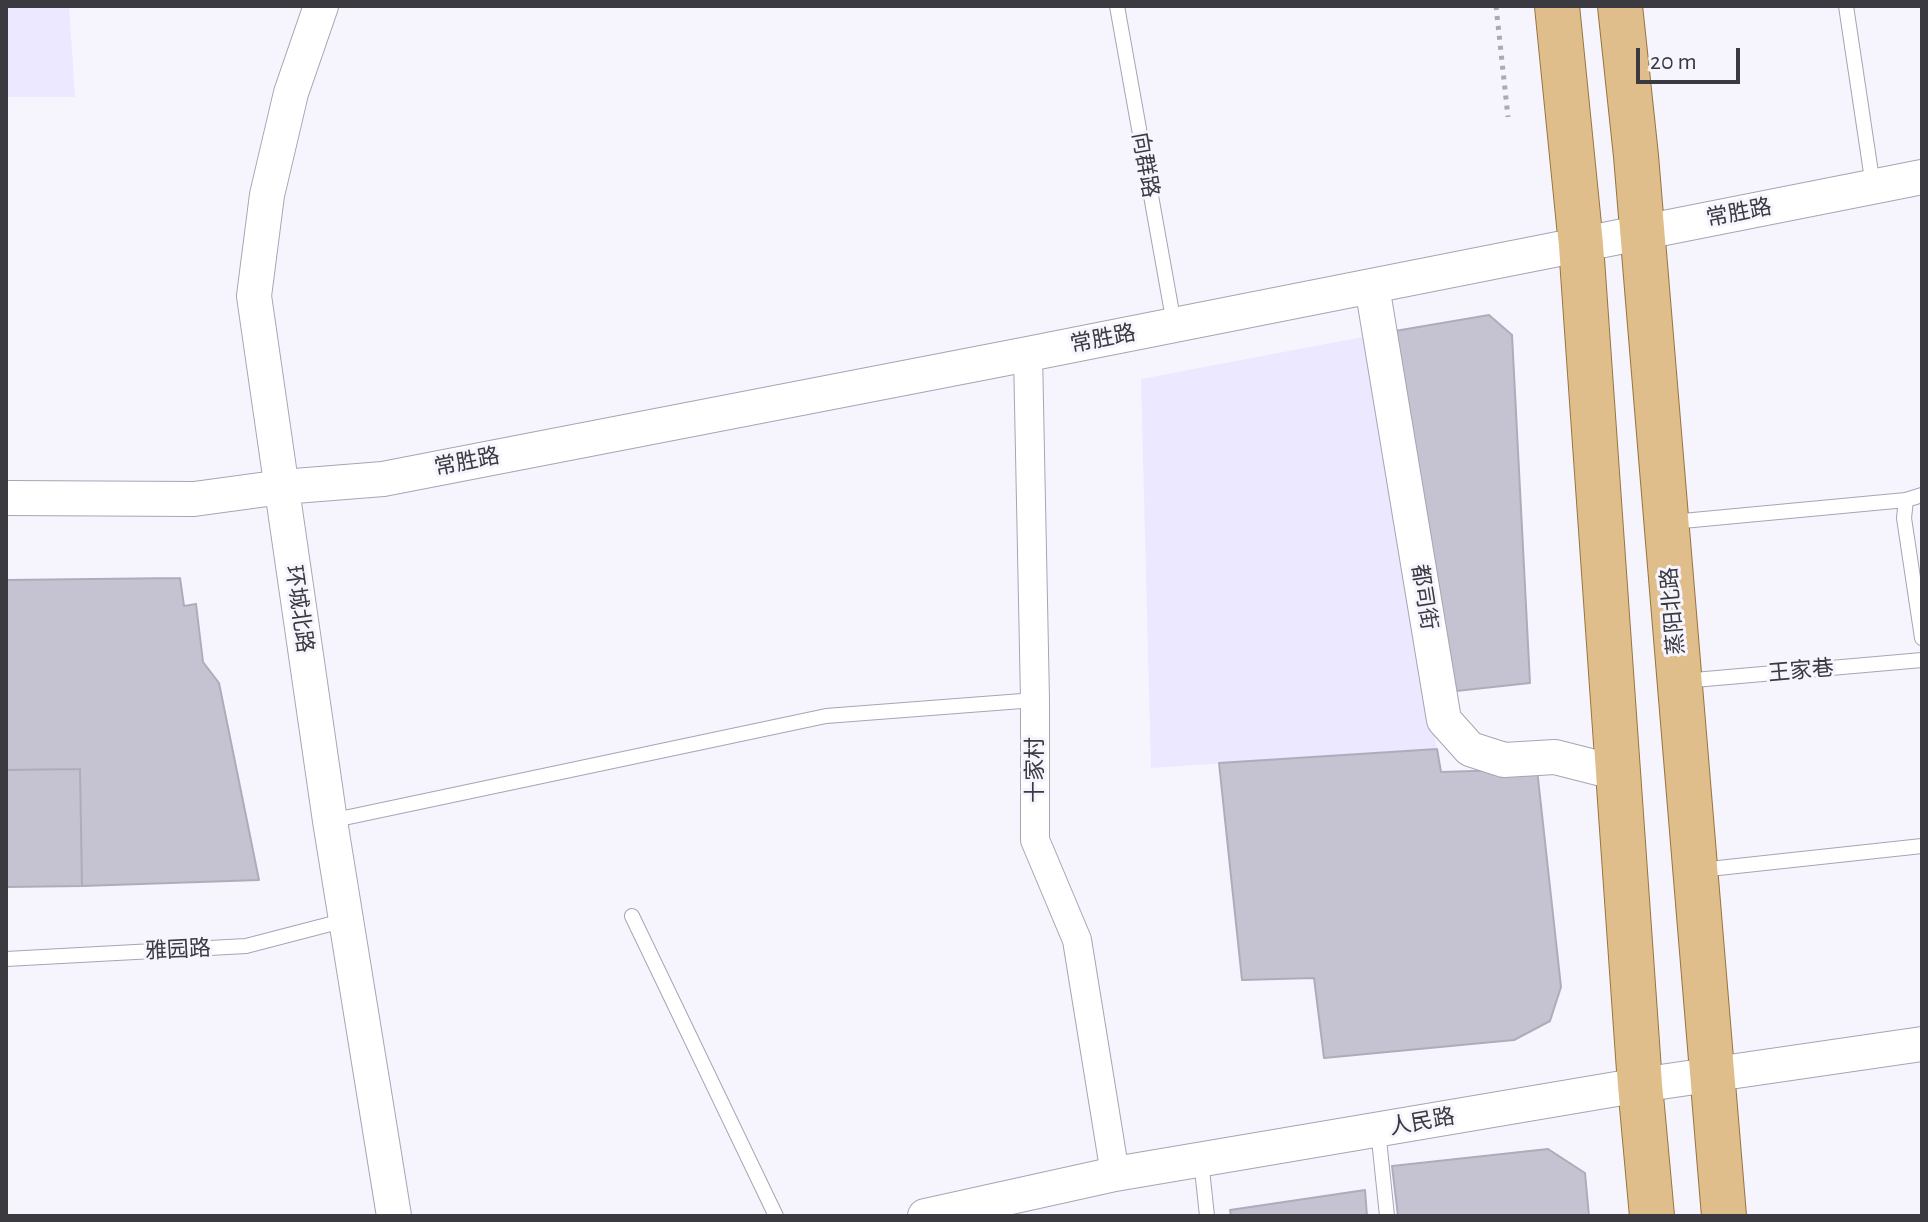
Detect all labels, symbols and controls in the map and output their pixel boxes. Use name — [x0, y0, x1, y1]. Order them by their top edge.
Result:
scale bar — [1640, 32, 1744, 82]
text: 20 m — [1650, 50, 1697, 74]
street label: 向群路 — [1126, 130, 1164, 200]
street label: 常胜路 — [1704, 194, 1774, 232]
street label: 常胜路 — [1068, 320, 1138, 358]
street label: 常胜路 — [432, 443, 502, 481]
street label: 都司街 — [1406, 562, 1442, 632]
street label: 环城北路 — [280, 564, 318, 654]
street label: 蒸阳北路 — [1656, 566, 1690, 656]
street label: 王家巷 — [1767, 655, 1835, 687]
street label: 十家村 — [1022, 737, 1048, 803]
street label: 雅园路 — [144, 935, 212, 965]
street label: 人民路 — [1387, 1103, 1457, 1141]

